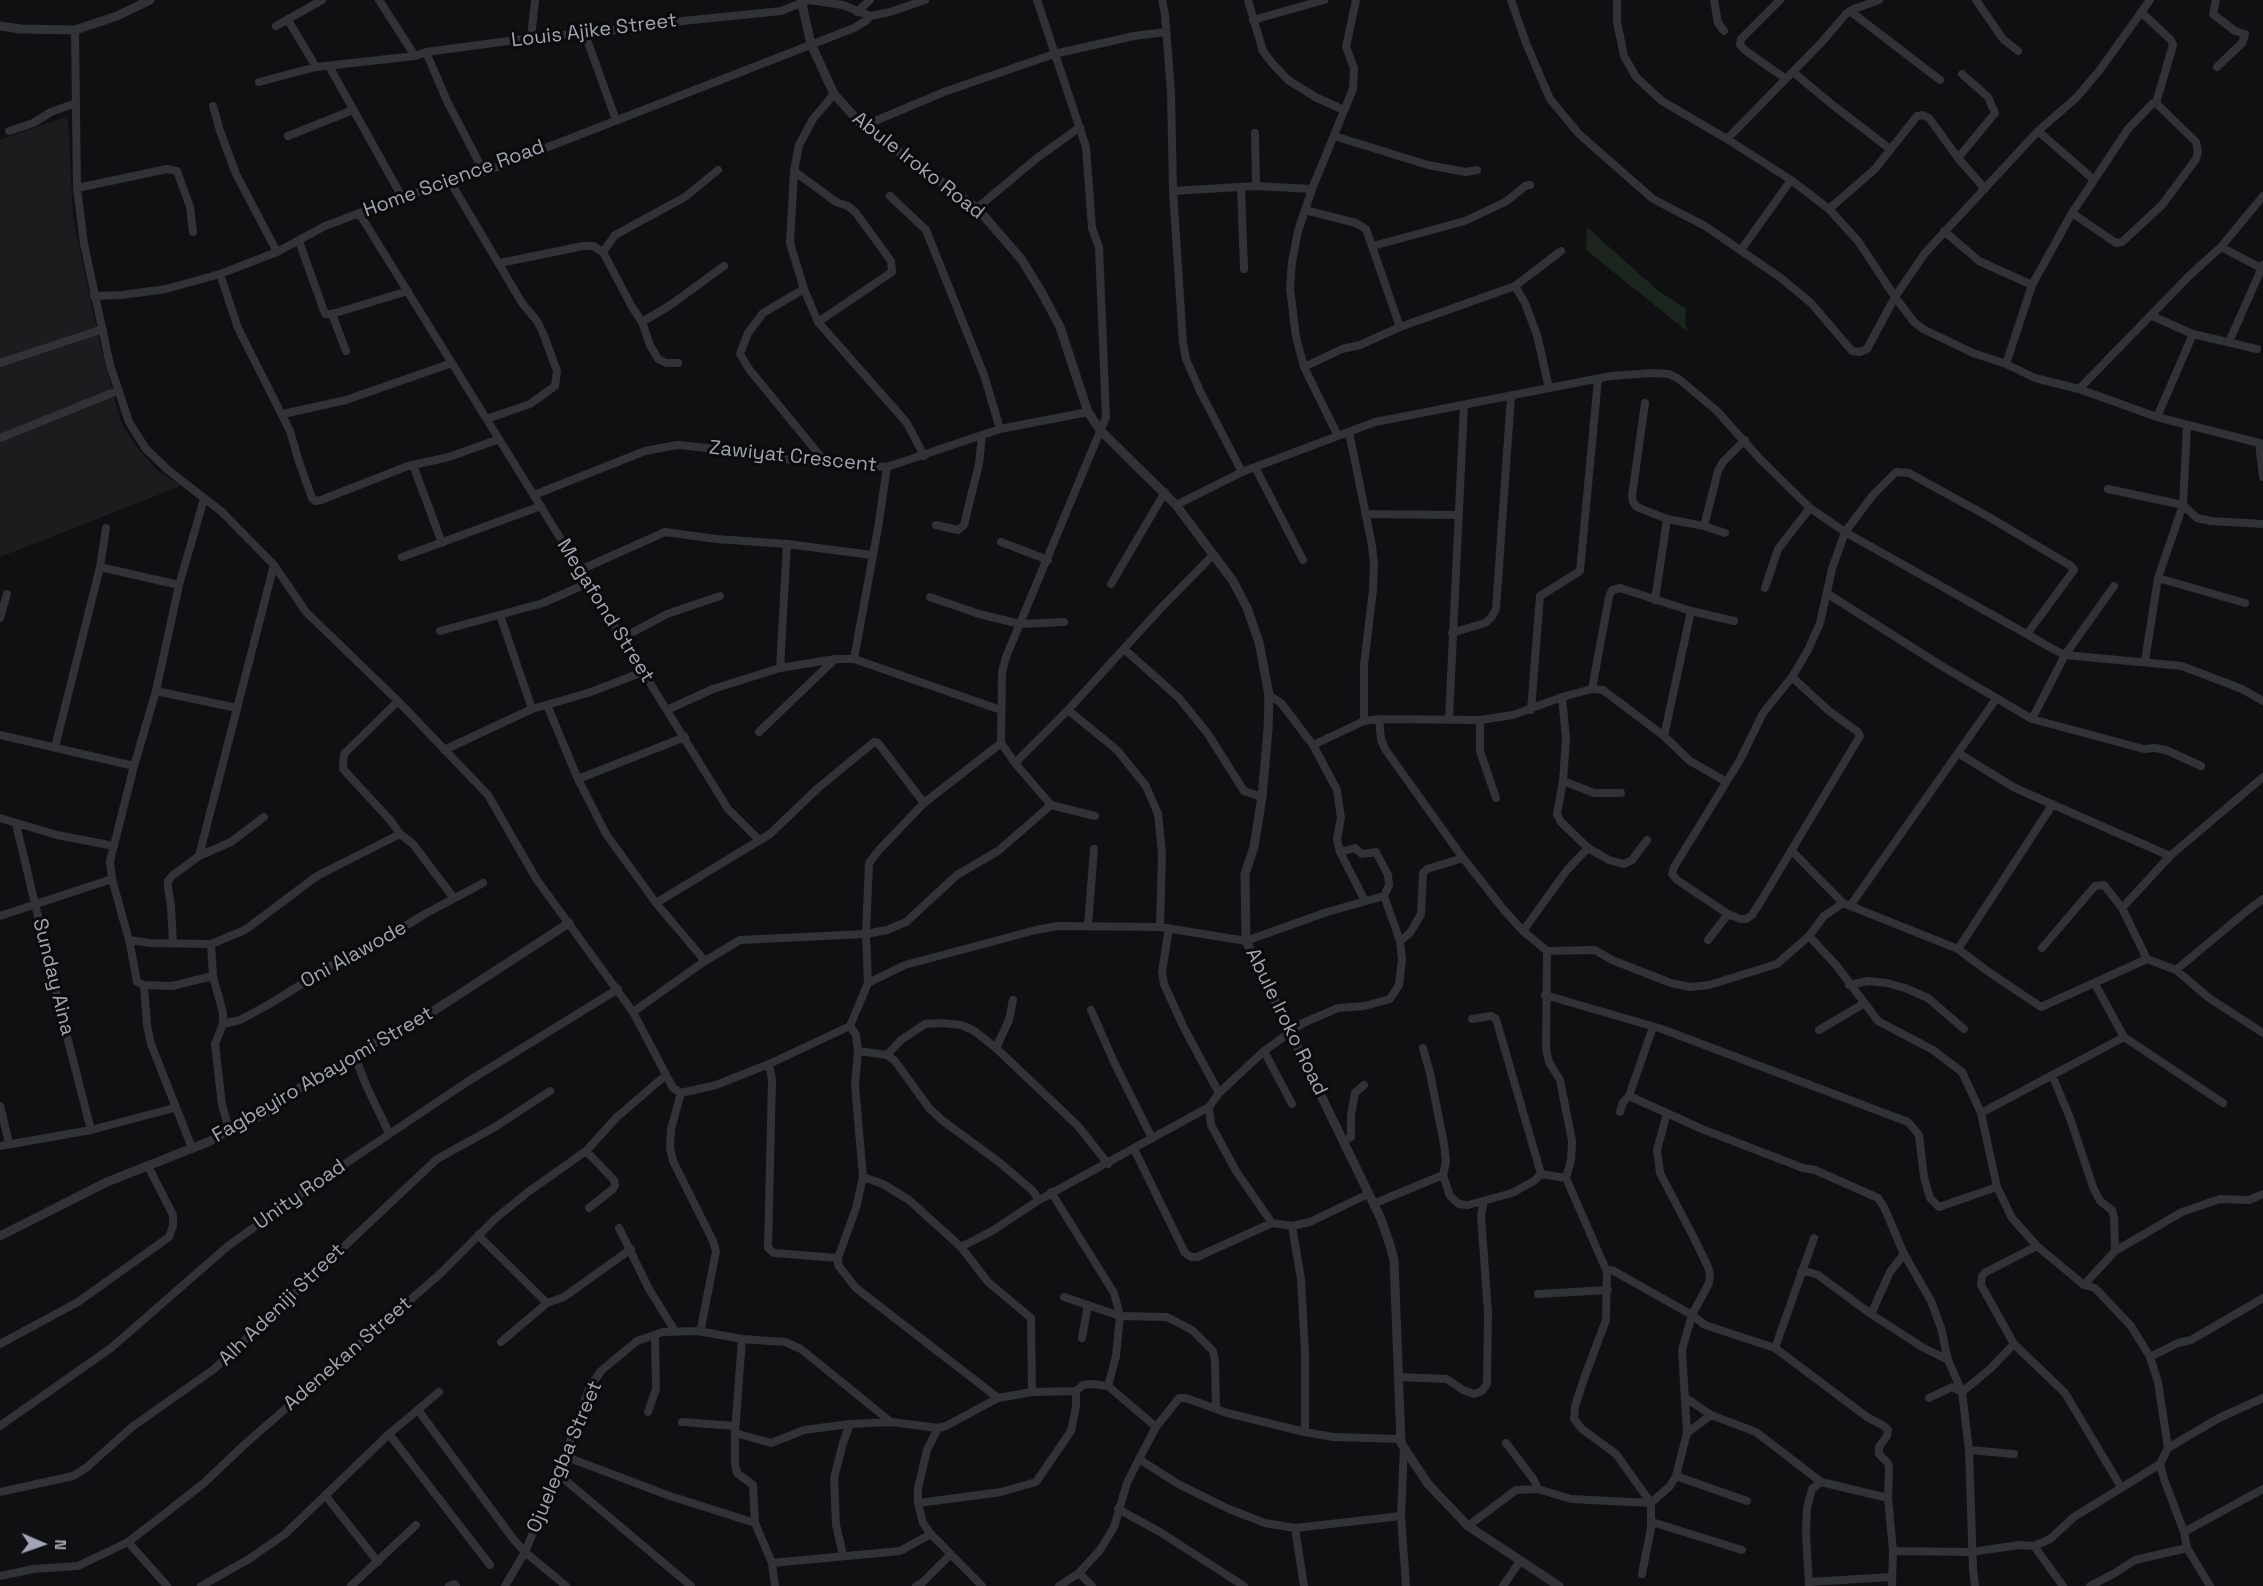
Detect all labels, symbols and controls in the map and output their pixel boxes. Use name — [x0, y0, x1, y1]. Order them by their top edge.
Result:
street label: Louis Ajike Street — [510, 9, 678, 53]
street label: Abule Iroko Road — [847, 107, 989, 225]
street label: Home Science Road — [360, 135, 548, 223]
street label: Zawiyat Crescent — [708, 436, 878, 478]
street label: Megafond Street — [551, 535, 659, 687]
street label: Sunday Aina — [27, 916, 79, 1038]
street label: Oni Alawode — [297, 916, 411, 994]
street label: Abule Iroko Road — [1240, 944, 1332, 1100]
street label: Fagbeyiro Abayomi Street — [208, 1002, 438, 1148]
street label: Unity Road — [250, 1155, 350, 1235]
street label: Alh Adeniji Street — [214, 1239, 350, 1371]
street label: Adenekan Street — [279, 1292, 417, 1416]
street label: Ojuelegba Street — [522, 1377, 608, 1537]
north arrow — [12, 1514, 72, 1574]
text: N — [50, 1539, 71, 1550]

